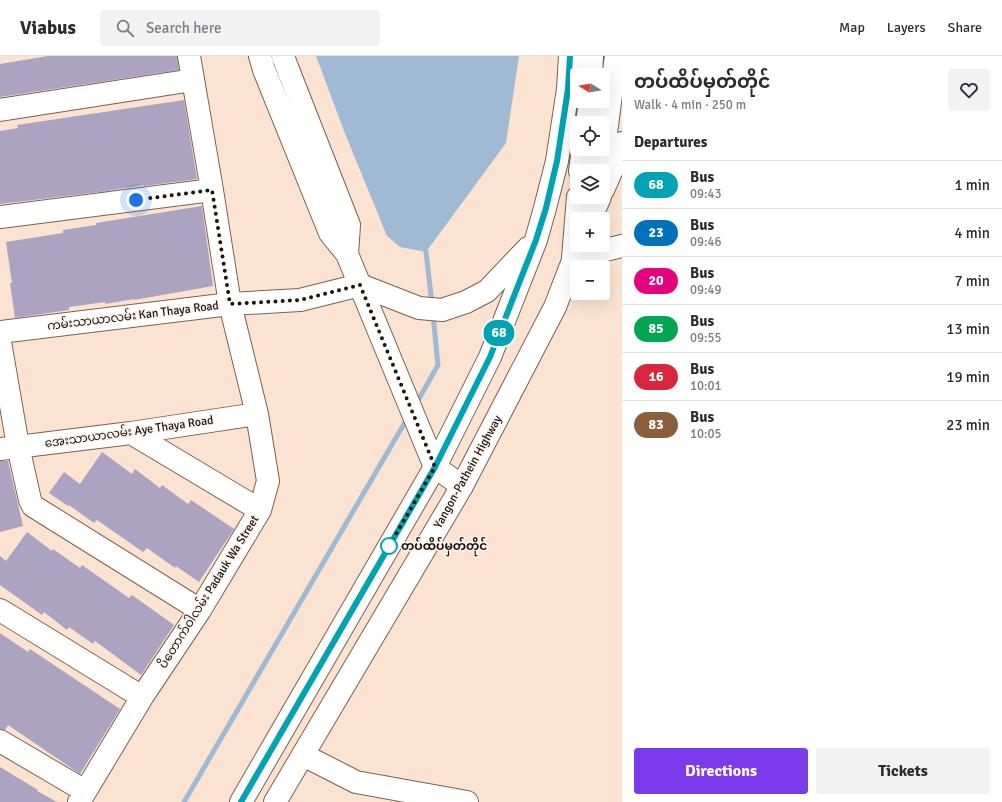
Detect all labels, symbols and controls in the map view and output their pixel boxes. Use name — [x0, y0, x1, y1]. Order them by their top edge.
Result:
search box — [100, 10, 380, 46]
text: Viabus — [20, 16, 76, 40]
icon: search — [114, 17, 136, 39]
text: Search here — [146, 19, 222, 37]
text: Map — [839, 19, 865, 36]
text: Layers — [887, 19, 926, 36]
text: Share — [948, 19, 982, 36]
north arrow — [570, 68, 610, 108]
map controls — [570, 68, 610, 300]
button: heart — [948, 69, 990, 111]
text: တပ်ထိပ်မှတ်တိုင် — [634, 70, 771, 94]
text: Walk · 4 min · 250 m — [634, 97, 746, 113]
button: locate — [570, 116, 610, 156]
text: Departures — [634, 133, 707, 151]
button: layers — [570, 164, 610, 204]
text: Bus — [690, 168, 714, 186]
text: 68 — [648, 176, 664, 193]
text: 1 min — [954, 176, 990, 194]
text: 09:43 — [690, 186, 722, 202]
your location — [126, 190, 146, 210]
button: + — [570, 212, 610, 252]
text: Bus — [690, 216, 714, 234]
text: 23 — [648, 224, 664, 241]
text: 4 min — [954, 224, 990, 242]
text: 09:46 — [690, 234, 722, 250]
button: − — [570, 260, 610, 300]
text: Bus — [690, 264, 714, 282]
text: 20 — [648, 272, 664, 289]
text: 7 min — [954, 272, 990, 290]
text: 09:49 — [690, 282, 722, 298]
street label: ကမ်းသာယာလမ်း Kan Thaya Road — [46, 296, 220, 334]
text: Bus — [690, 312, 714, 330]
line badge: 68 — [481, 320, 517, 346]
text: 85 — [648, 320, 664, 337]
text: 13 min — [946, 320, 990, 338]
text: 68 — [491, 324, 507, 341]
text: 09:55 — [690, 330, 722, 346]
text: Bus — [690, 360, 714, 378]
text: 16 — [648, 368, 664, 385]
text: 19 min — [946, 368, 990, 386]
text: 10:01 — [690, 378, 722, 394]
text: Bus — [690, 408, 714, 426]
street label: အေးသာယာလမ်း Aye Thaya Road — [43, 411, 214, 451]
street label: Yangon-Pathein Highway — [431, 412, 506, 531]
text: 83 — [648, 416, 664, 433]
text: 23 min — [946, 416, 990, 434]
text: 10:05 — [690, 426, 722, 442]
street label: ပိတောက်ဝါလမ်း Padauk Wa Street — [154, 512, 262, 671]
place label: တပ်ထိပ်မှတ်တိုင် — [401, 536, 487, 557]
marker: တပ်ထိပ်မှတ်တိုင် — [380, 537, 398, 555]
button: Directions — [634, 748, 808, 794]
button: Tickets — [816, 748, 990, 794]

